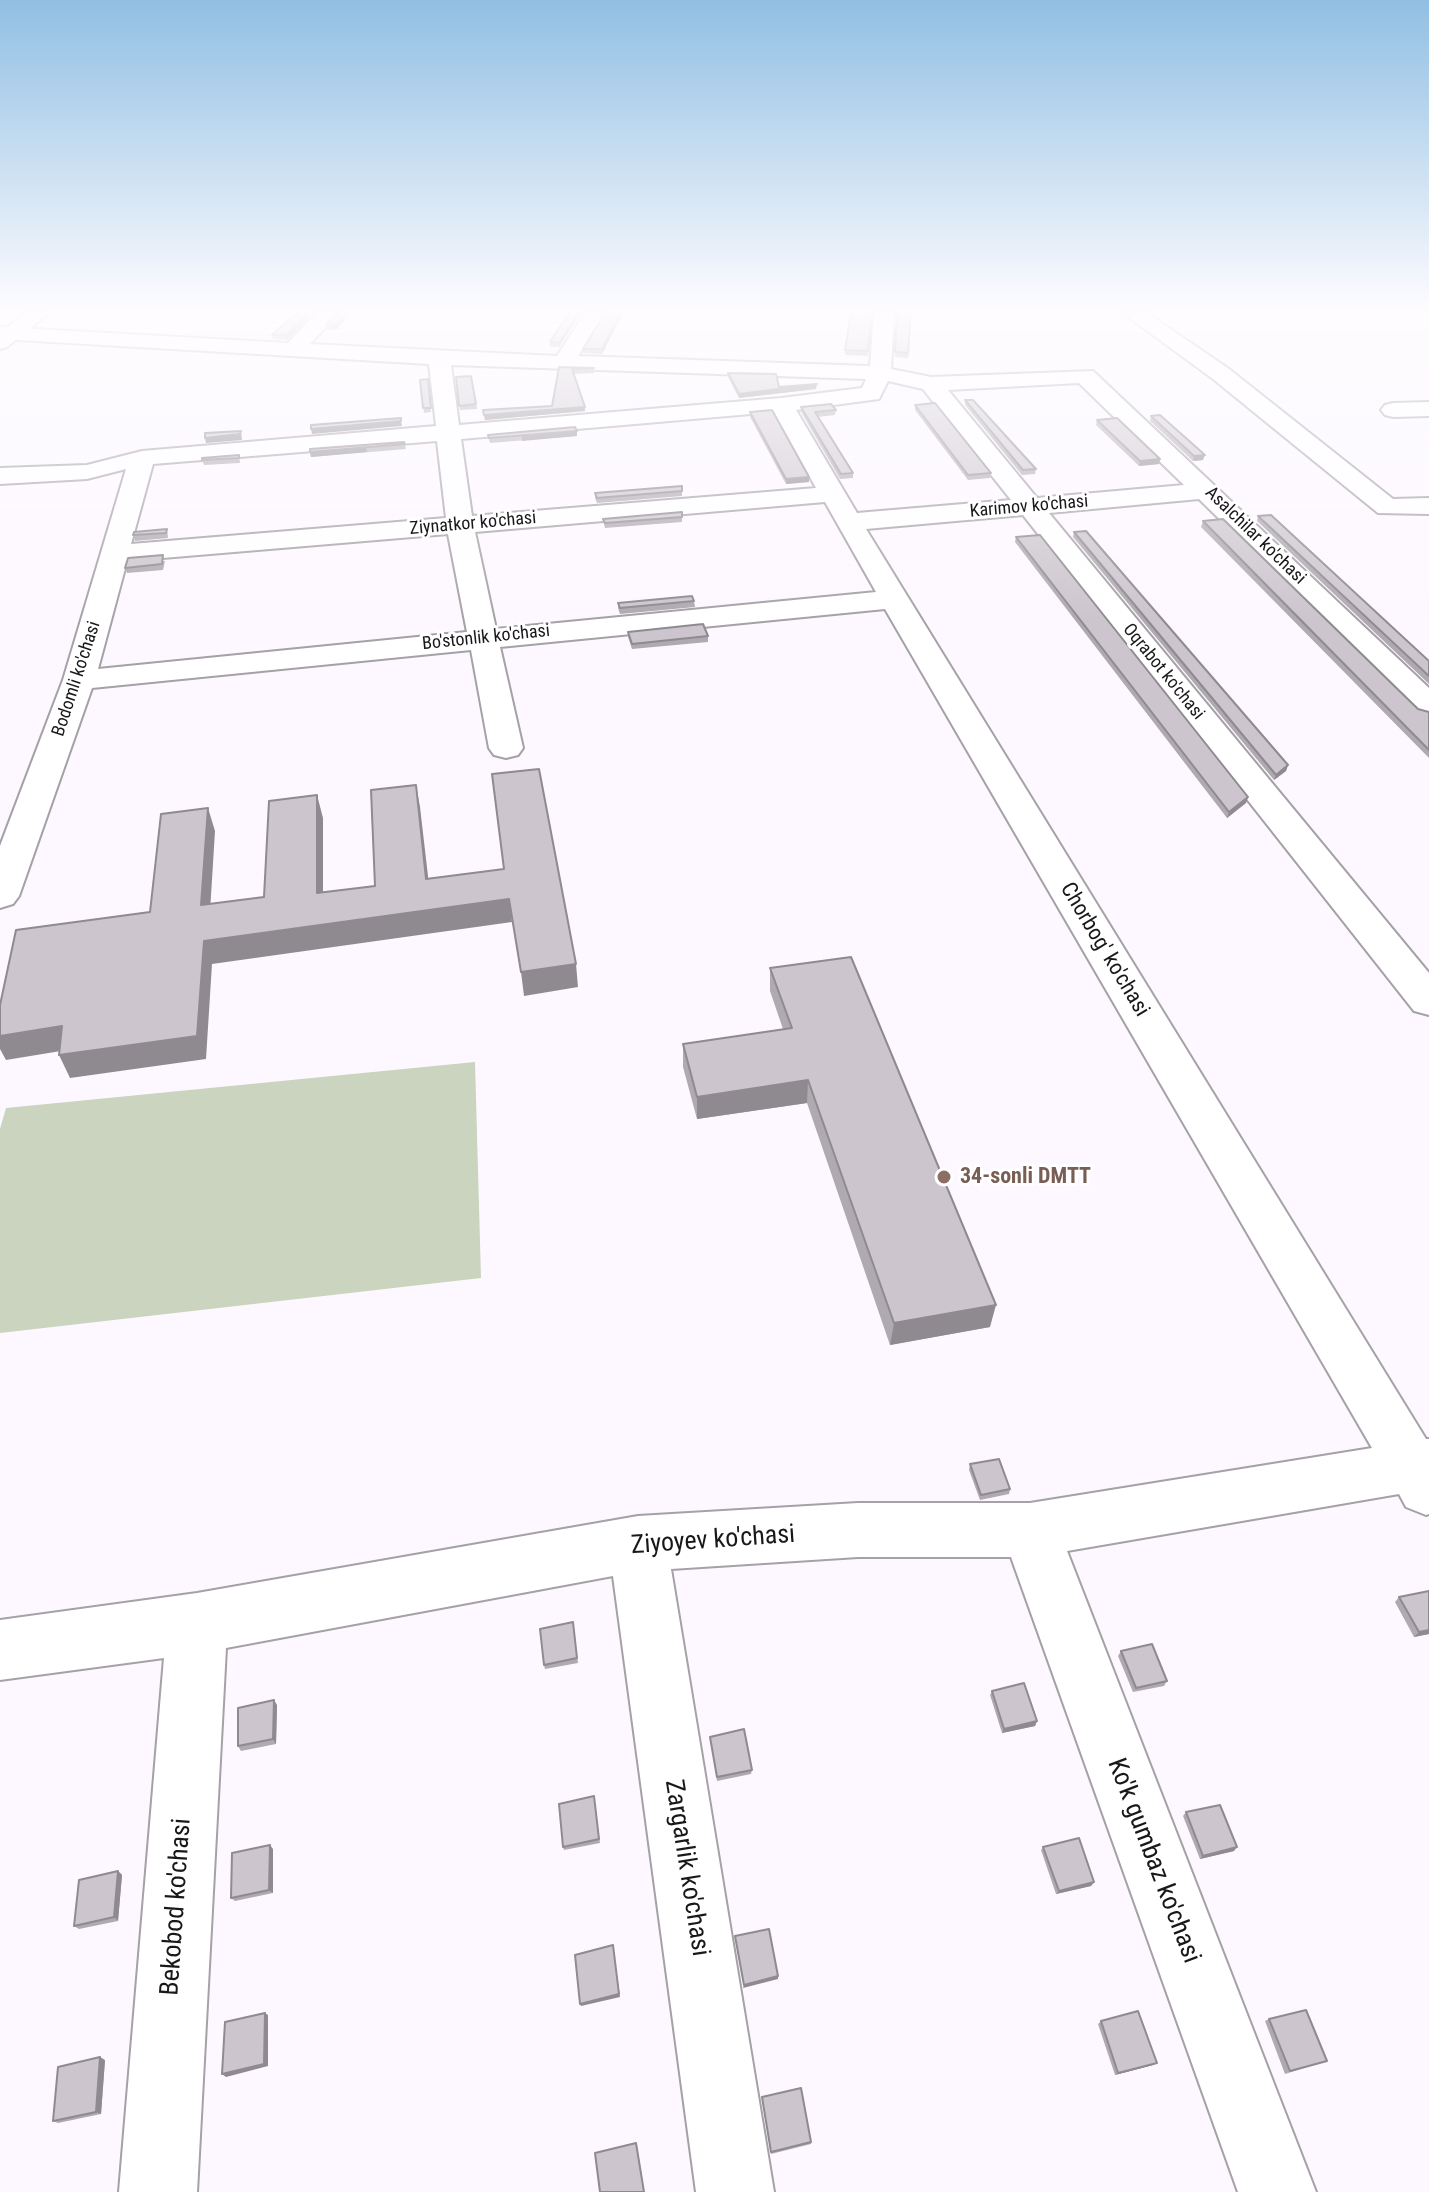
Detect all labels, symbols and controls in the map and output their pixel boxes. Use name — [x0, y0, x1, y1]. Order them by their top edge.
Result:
street label: Asalchilar ko'chasi — [1200, 483, 1310, 589]
street label: Karimov ko'chasi — [969, 491, 1089, 523]
street label: Ziynatkor ko'chasi — [409, 508, 537, 540]
street label: Bodomli ko'chasi — [48, 619, 106, 739]
street label: Oqrabot ko'chasi — [1118, 620, 1208, 724]
street label: Bo'stonlik ko'chasi — [421, 621, 551, 655]
street label: Chorbog' ko'chasi — [1054, 878, 1154, 1022]
place label: 34-sonli DMTT — [960, 1164, 1091, 1190]
marker: 34-sonli DMTT — [935, 1168, 953, 1186]
street label: Ziyoyev ko'chasi — [630, 1520, 796, 1562]
street label: Ko'k gumbaz ko'chasi — [1100, 1754, 1206, 1968]
street label: Zargarlik ko'chasi — [657, 1778, 715, 1958]
street label: Bekobod ko'chasi — [155, 1817, 199, 1997]

